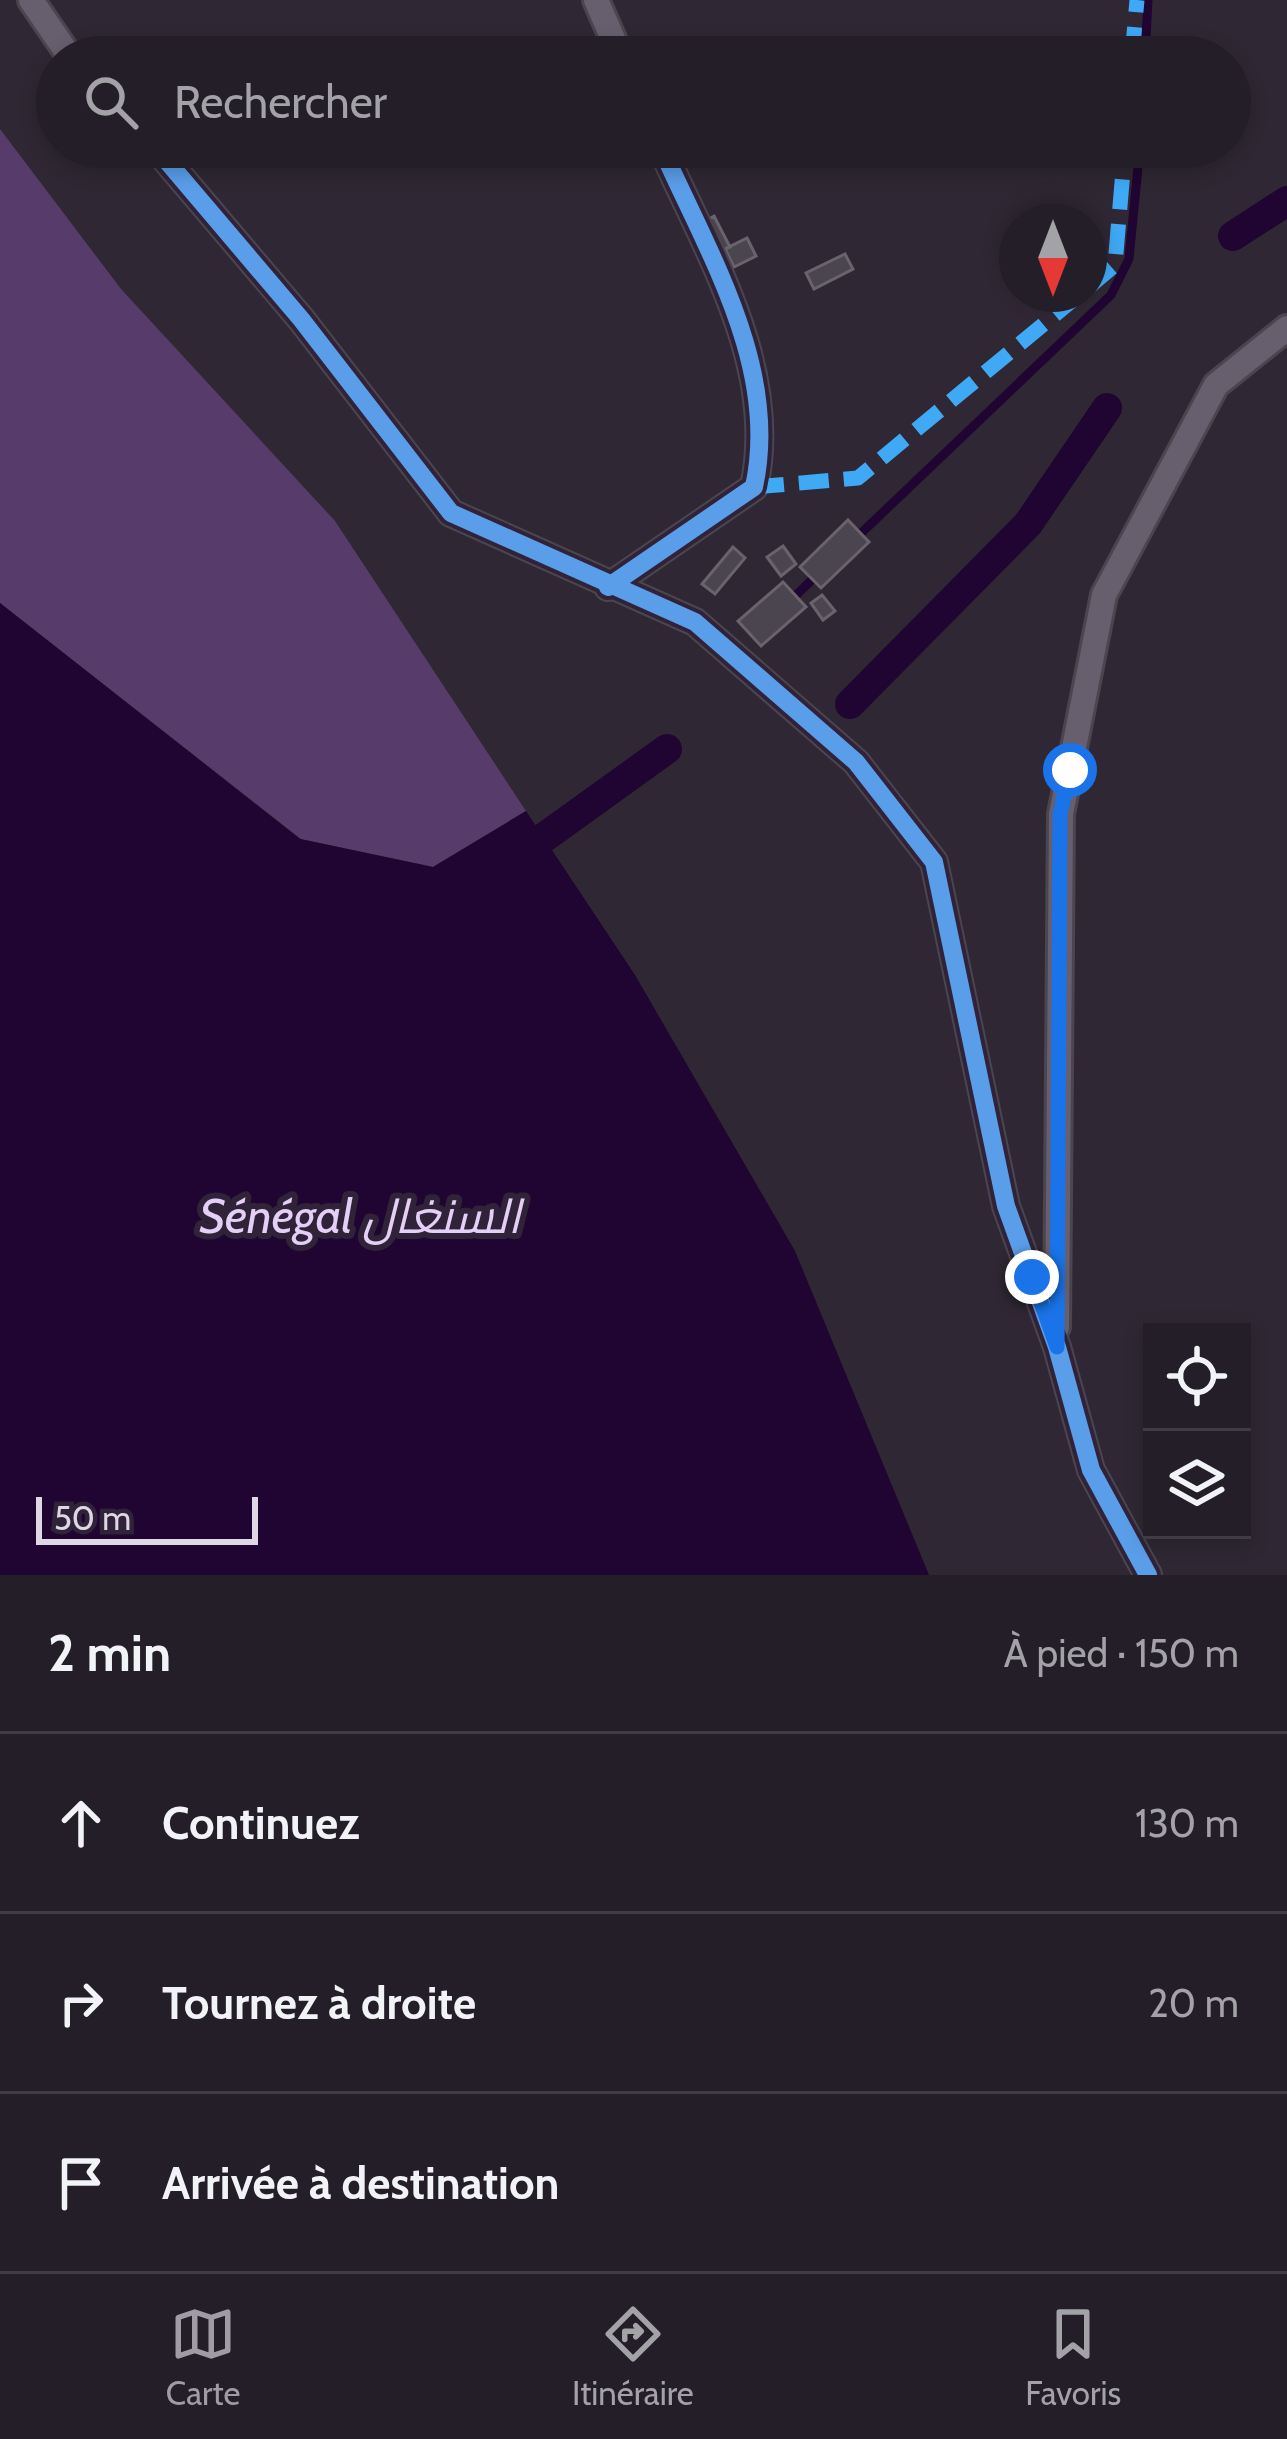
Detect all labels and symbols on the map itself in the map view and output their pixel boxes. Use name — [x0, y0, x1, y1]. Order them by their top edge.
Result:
north arrow — [999, 204, 1107, 312]
route start — [1043, 743, 1097, 797]
water label: Sénégal السنغال — [199, 1187, 525, 1245]
route end — [1005, 1250, 1059, 1304]
scale bar — [36, 1491, 258, 1544]

